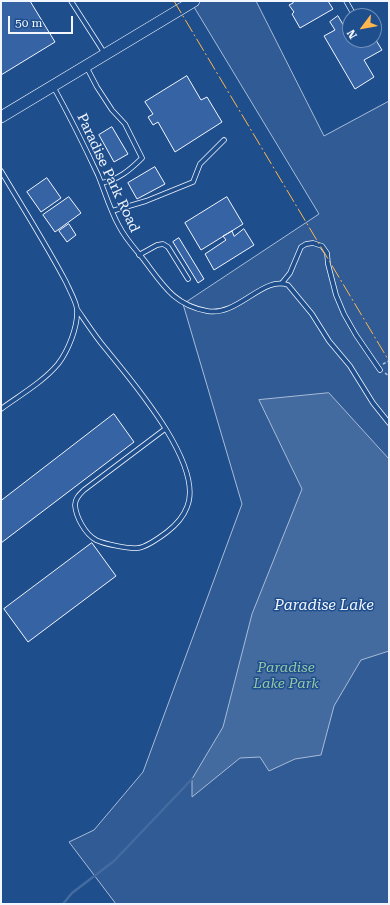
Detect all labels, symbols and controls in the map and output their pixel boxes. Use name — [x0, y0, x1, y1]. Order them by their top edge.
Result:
scale bar — [10, 8, 75, 34]
north arrow — [342, 8, 382, 48]
text: 50 m — [15, 16, 42, 30]
text: N — [344, 27, 360, 41]
street label: Paradise Park Road — [73, 111, 143, 235]
water label: Paradise Lake — [274, 597, 374, 615]
park label: Paradise Lake Park — [253, 660, 319, 692]

